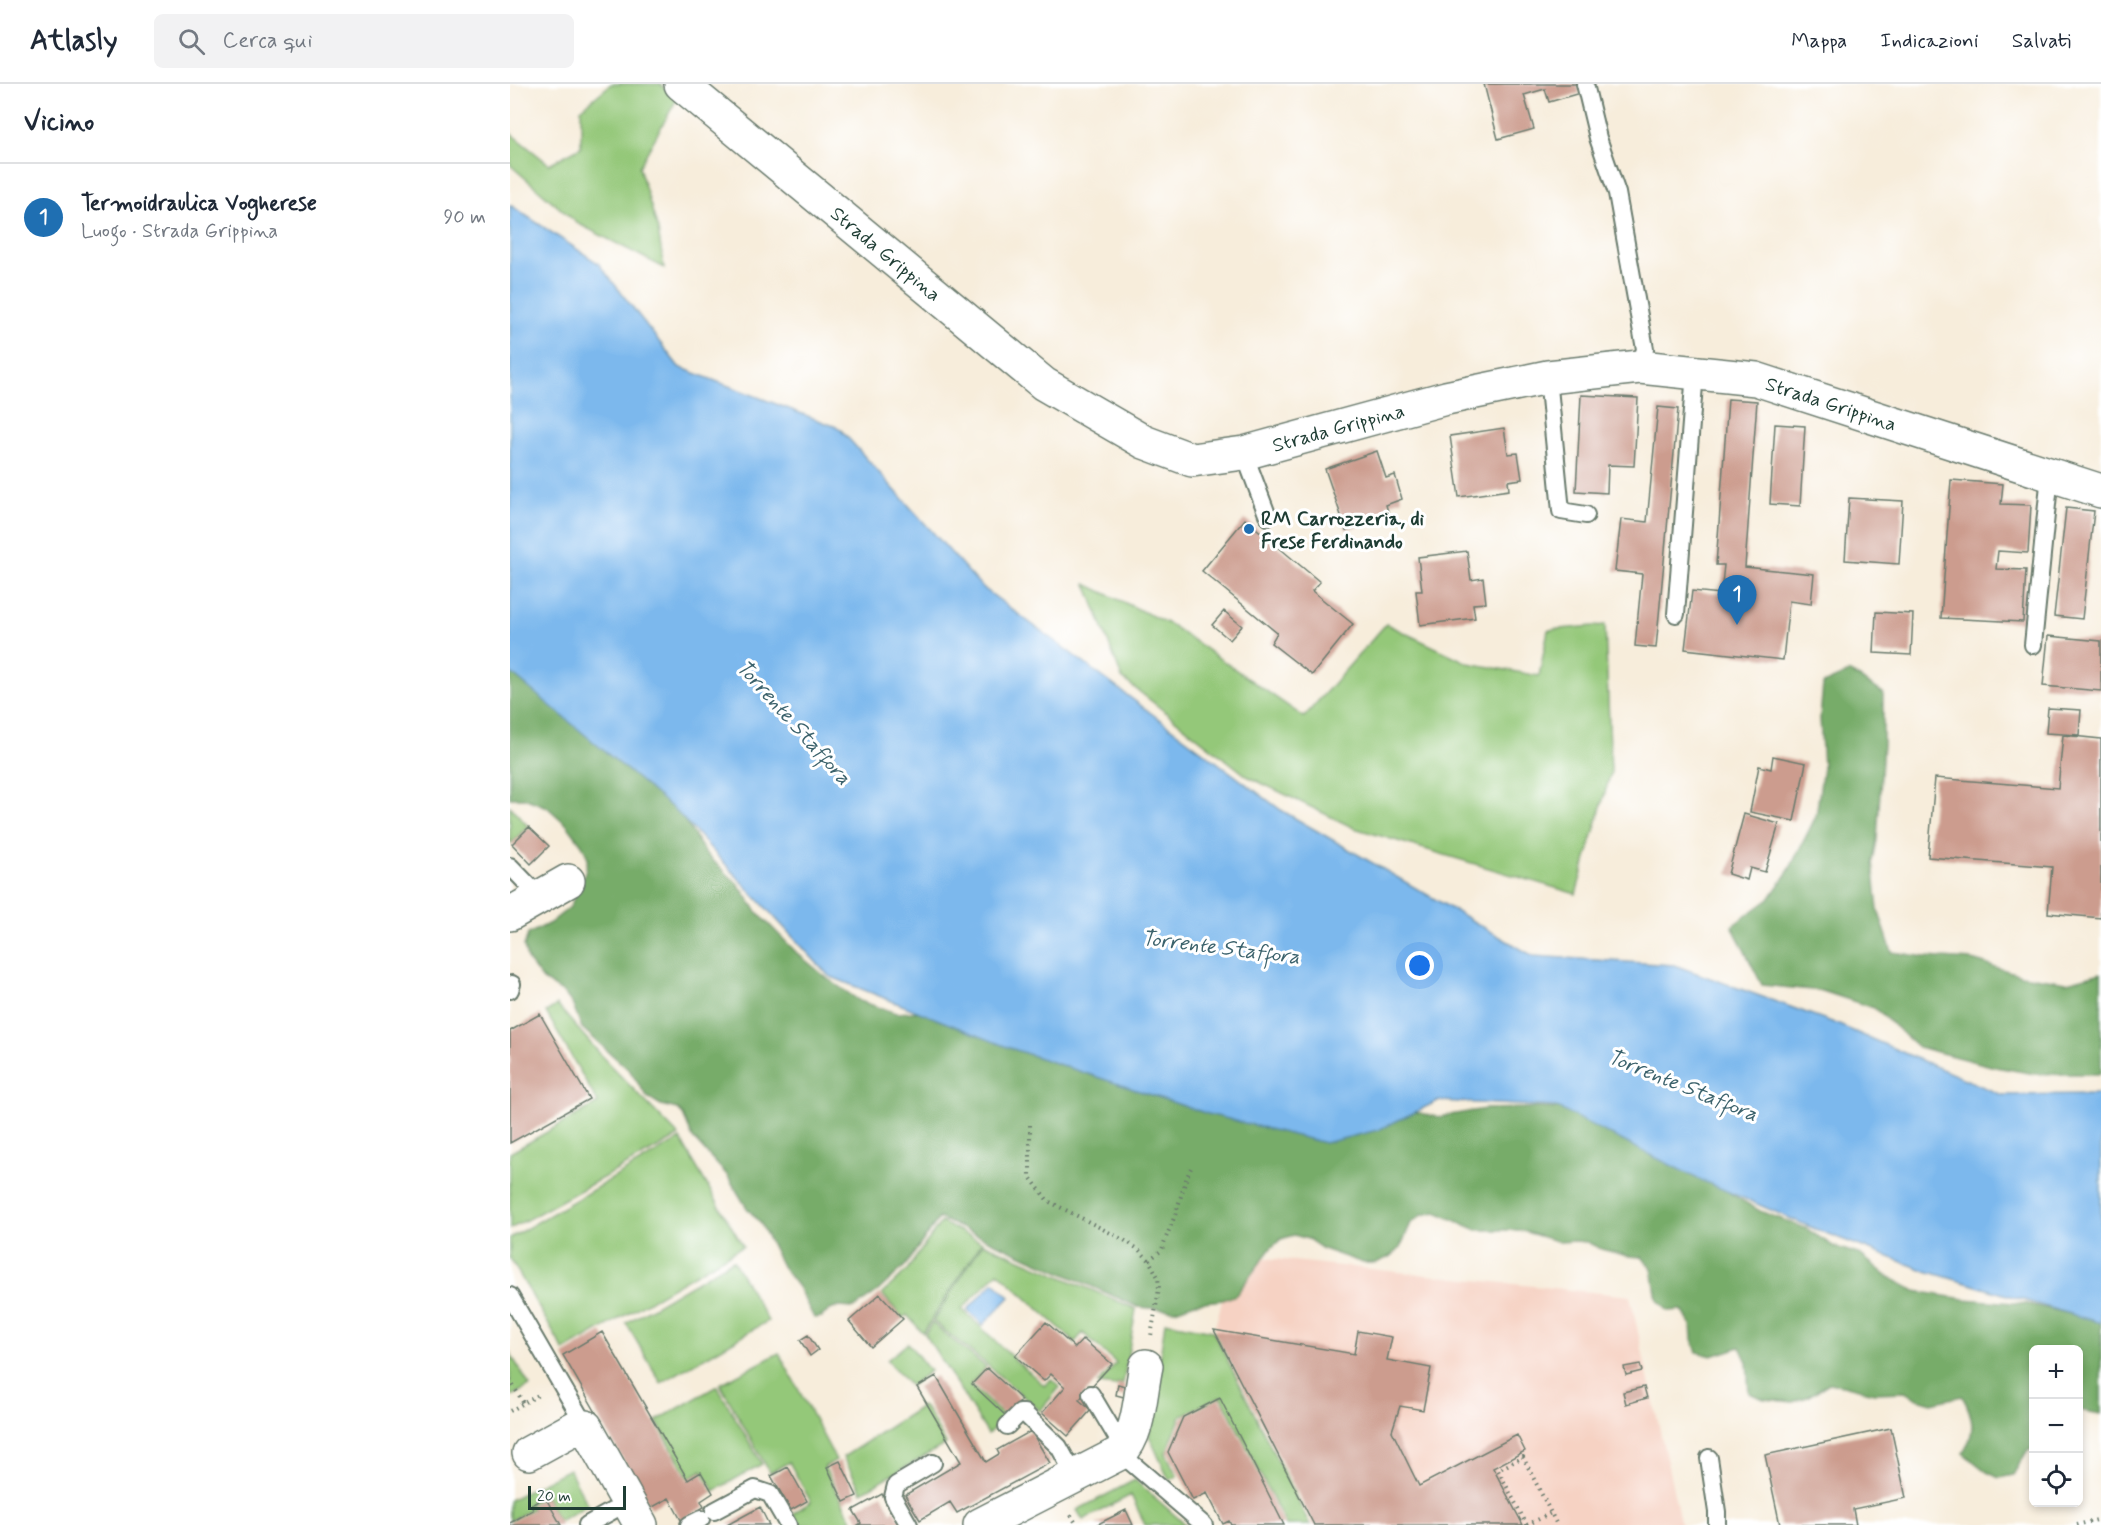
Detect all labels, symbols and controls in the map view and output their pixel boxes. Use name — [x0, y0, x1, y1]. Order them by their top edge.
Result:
search box — [154, 14, 574, 68]
text: Atlasly — [30, 23, 118, 60]
icon: search — [175, 25, 208, 58]
text: Cerca qui — [223, 27, 313, 55]
text: Mappa — [1791, 27, 1847, 55]
text: Indicazioni — [1880, 27, 1979, 55]
text: Salvati — [2012, 27, 2071, 55]
text: Vicino — [24, 106, 94, 140]
text: Termoidraulica Vogherese — [81, 190, 317, 218]
street label: Strada Grippina — [824, 201, 946, 308]
text: 1 — [39, 204, 48, 231]
text: 90 m — [443, 204, 486, 231]
text: Luogo · Strada Grippina — [81, 218, 278, 245]
street label: Strada Grippina — [1762, 371, 1900, 439]
street label: Strada Grippina — [1270, 398, 1408, 460]
place label: RM Carrozzeria, di Frese Ferdinando — [1261, 506, 1425, 556]
marker: RM Carrozzeria, di Frese Ferdinando — [1242, 522, 1256, 536]
pin: 1 — [1718, 576, 1756, 625]
water label: Torrente Staffora — [728, 654, 857, 793]
water label: Torrente Staffora — [1140, 924, 1302, 974]
your location — [1405, 951, 1434, 980]
water label: Torrente Staffora — [1603, 1043, 1762, 1131]
map controls — [2029, 1345, 2083, 1507]
button: + — [2029, 1345, 2083, 1399]
button: − — [2029, 1399, 2083, 1453]
button: locate — [2029, 1453, 2083, 1507]
scale bar — [528, 1483, 626, 1510]
text: 20 m — [537, 1486, 571, 1507]

